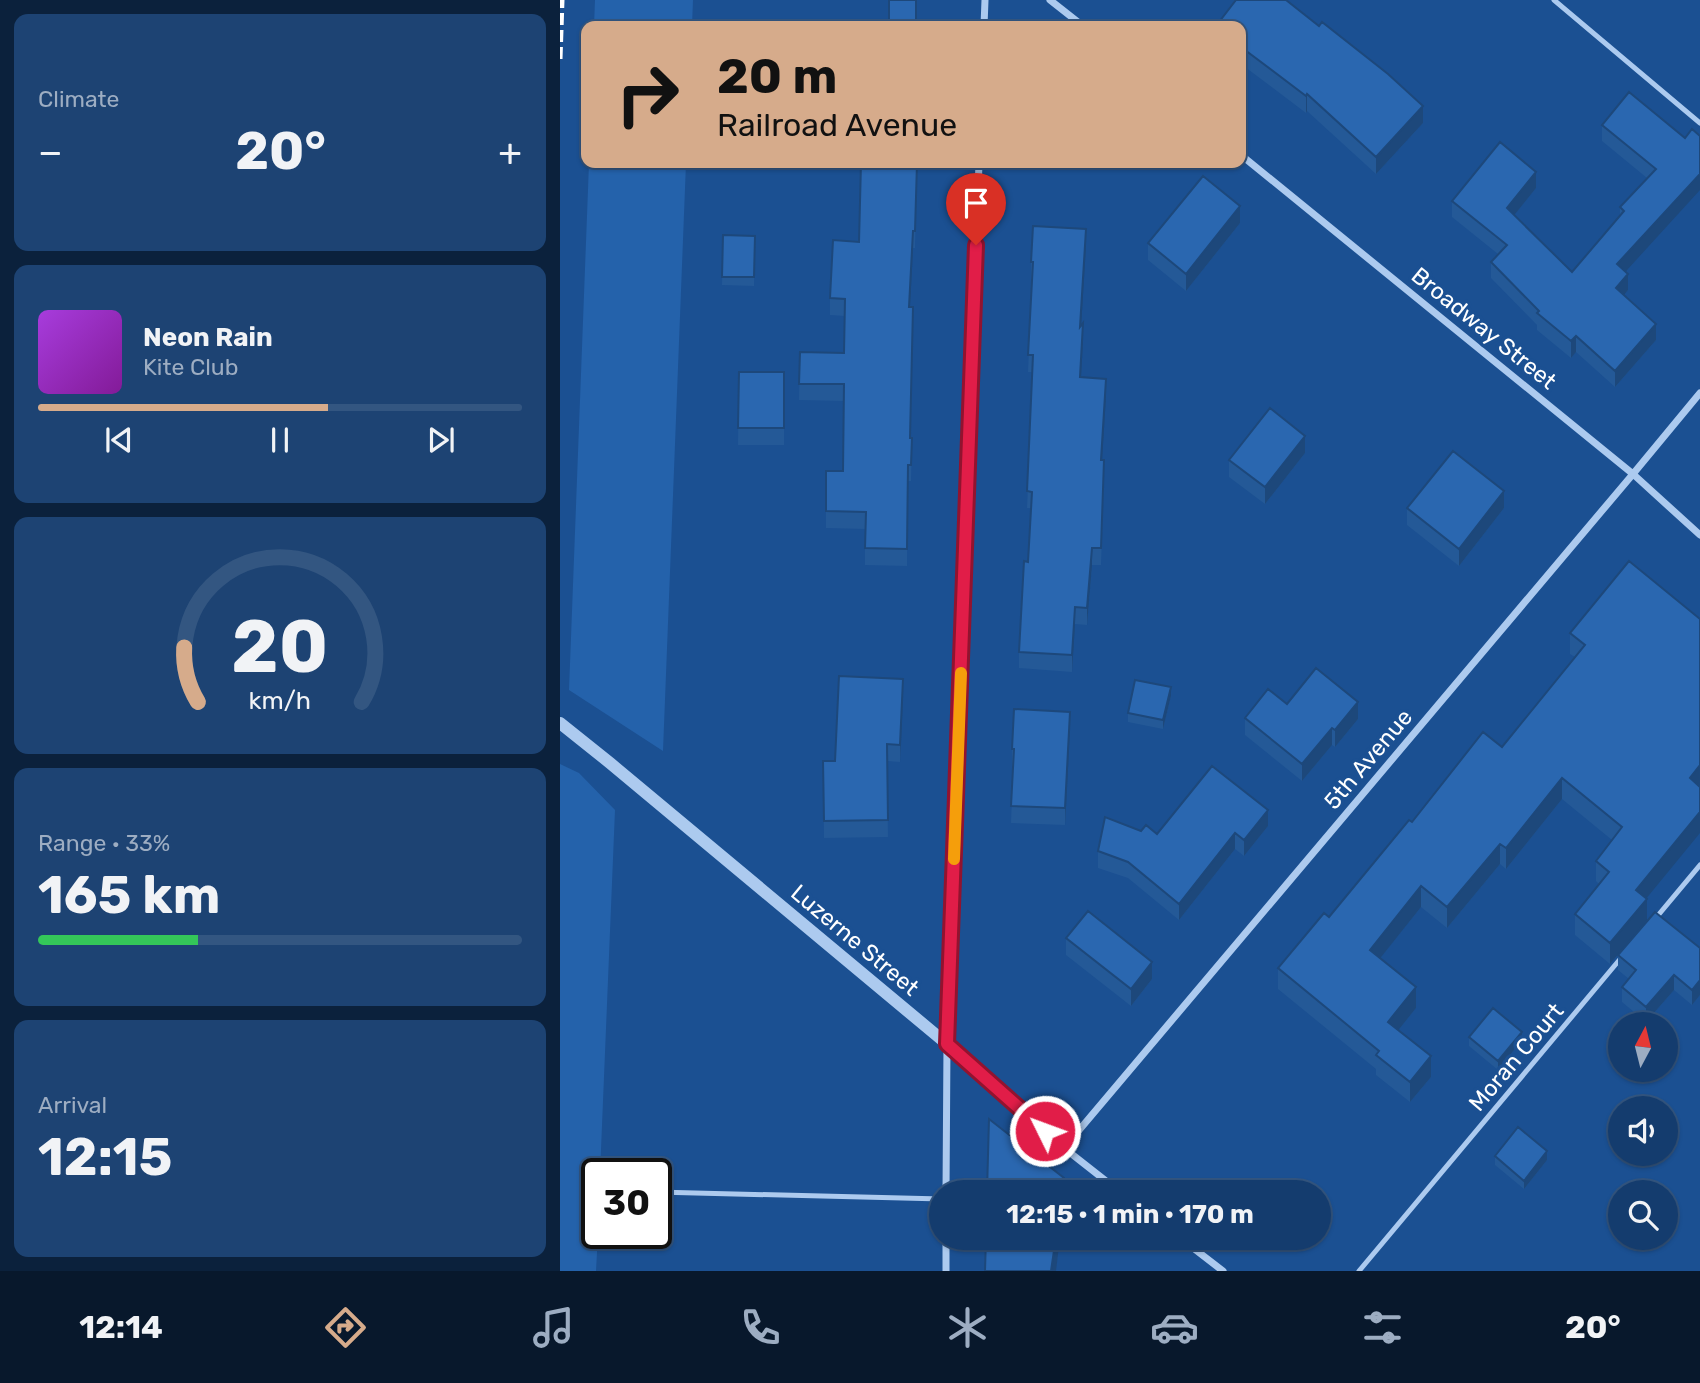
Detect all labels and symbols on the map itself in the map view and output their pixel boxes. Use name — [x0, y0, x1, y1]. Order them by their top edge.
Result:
pin — [946, 173, 1006, 245]
street label: Broadway Street — [1406, 261, 1562, 395]
street label: 5th Avenue — [1318, 703, 1418, 815]
street label: Luzerne Street — [785, 878, 925, 1002]
street label: Moran Court — [1463, 997, 1569, 1117]
north arrow — [1608, 1012, 1678, 1082]
position arrow — [1008, 1094, 1082, 1168]
speed limit sign: 30 — [581, 1158, 672, 1249]

